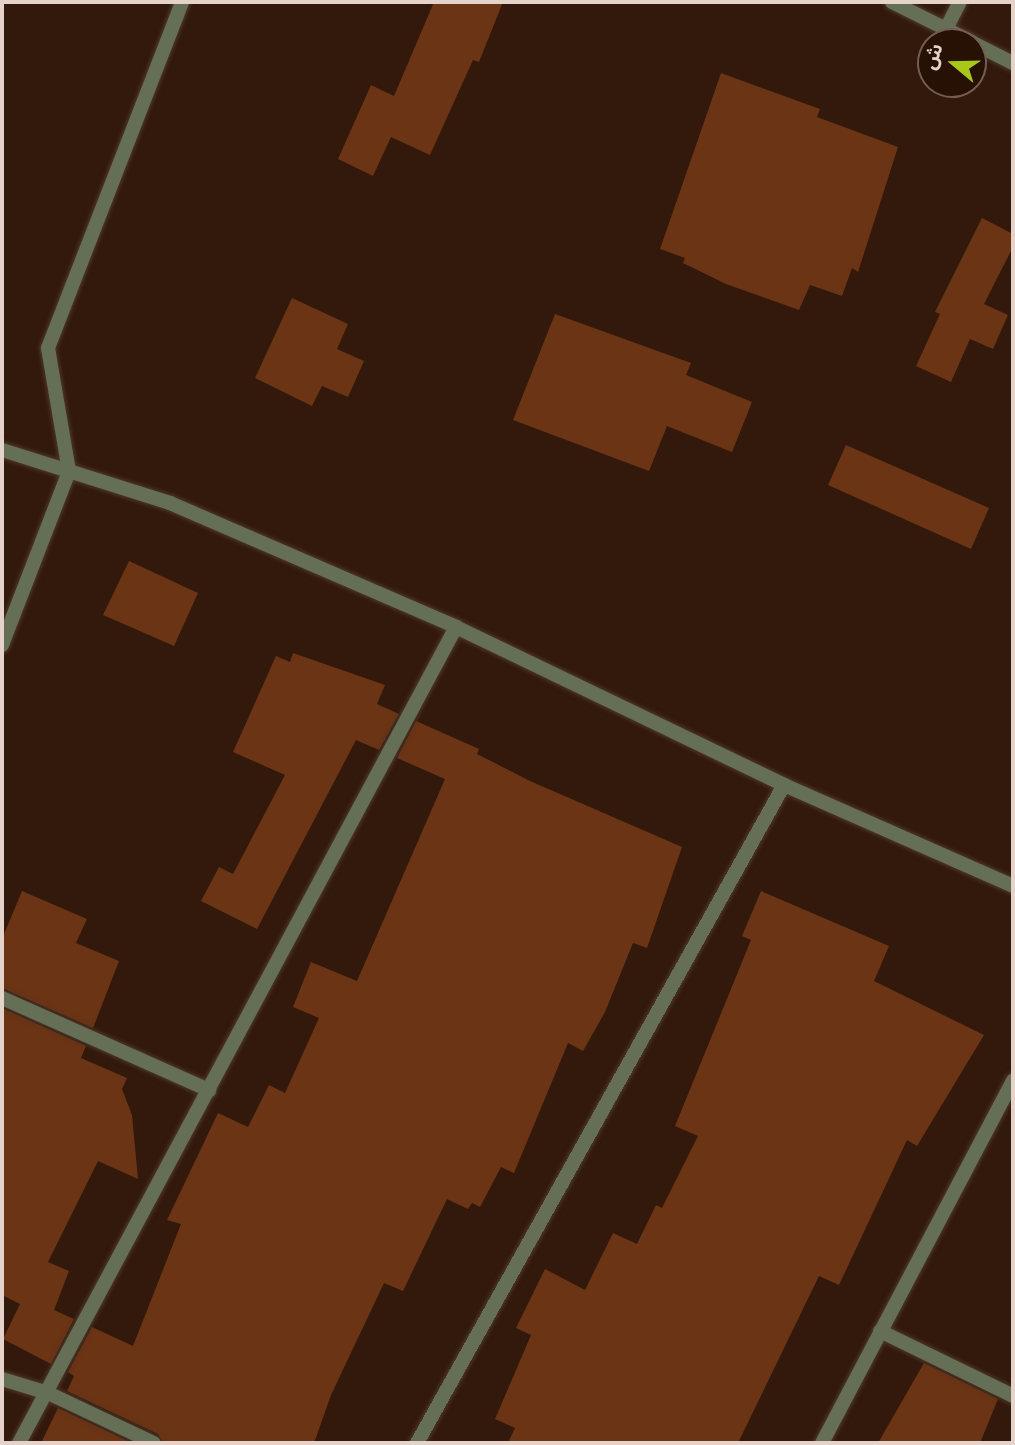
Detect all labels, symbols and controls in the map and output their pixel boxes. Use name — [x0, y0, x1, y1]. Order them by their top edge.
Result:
north arrow — [917, 28, 987, 98]
text: ش — [917, 40, 951, 73]

